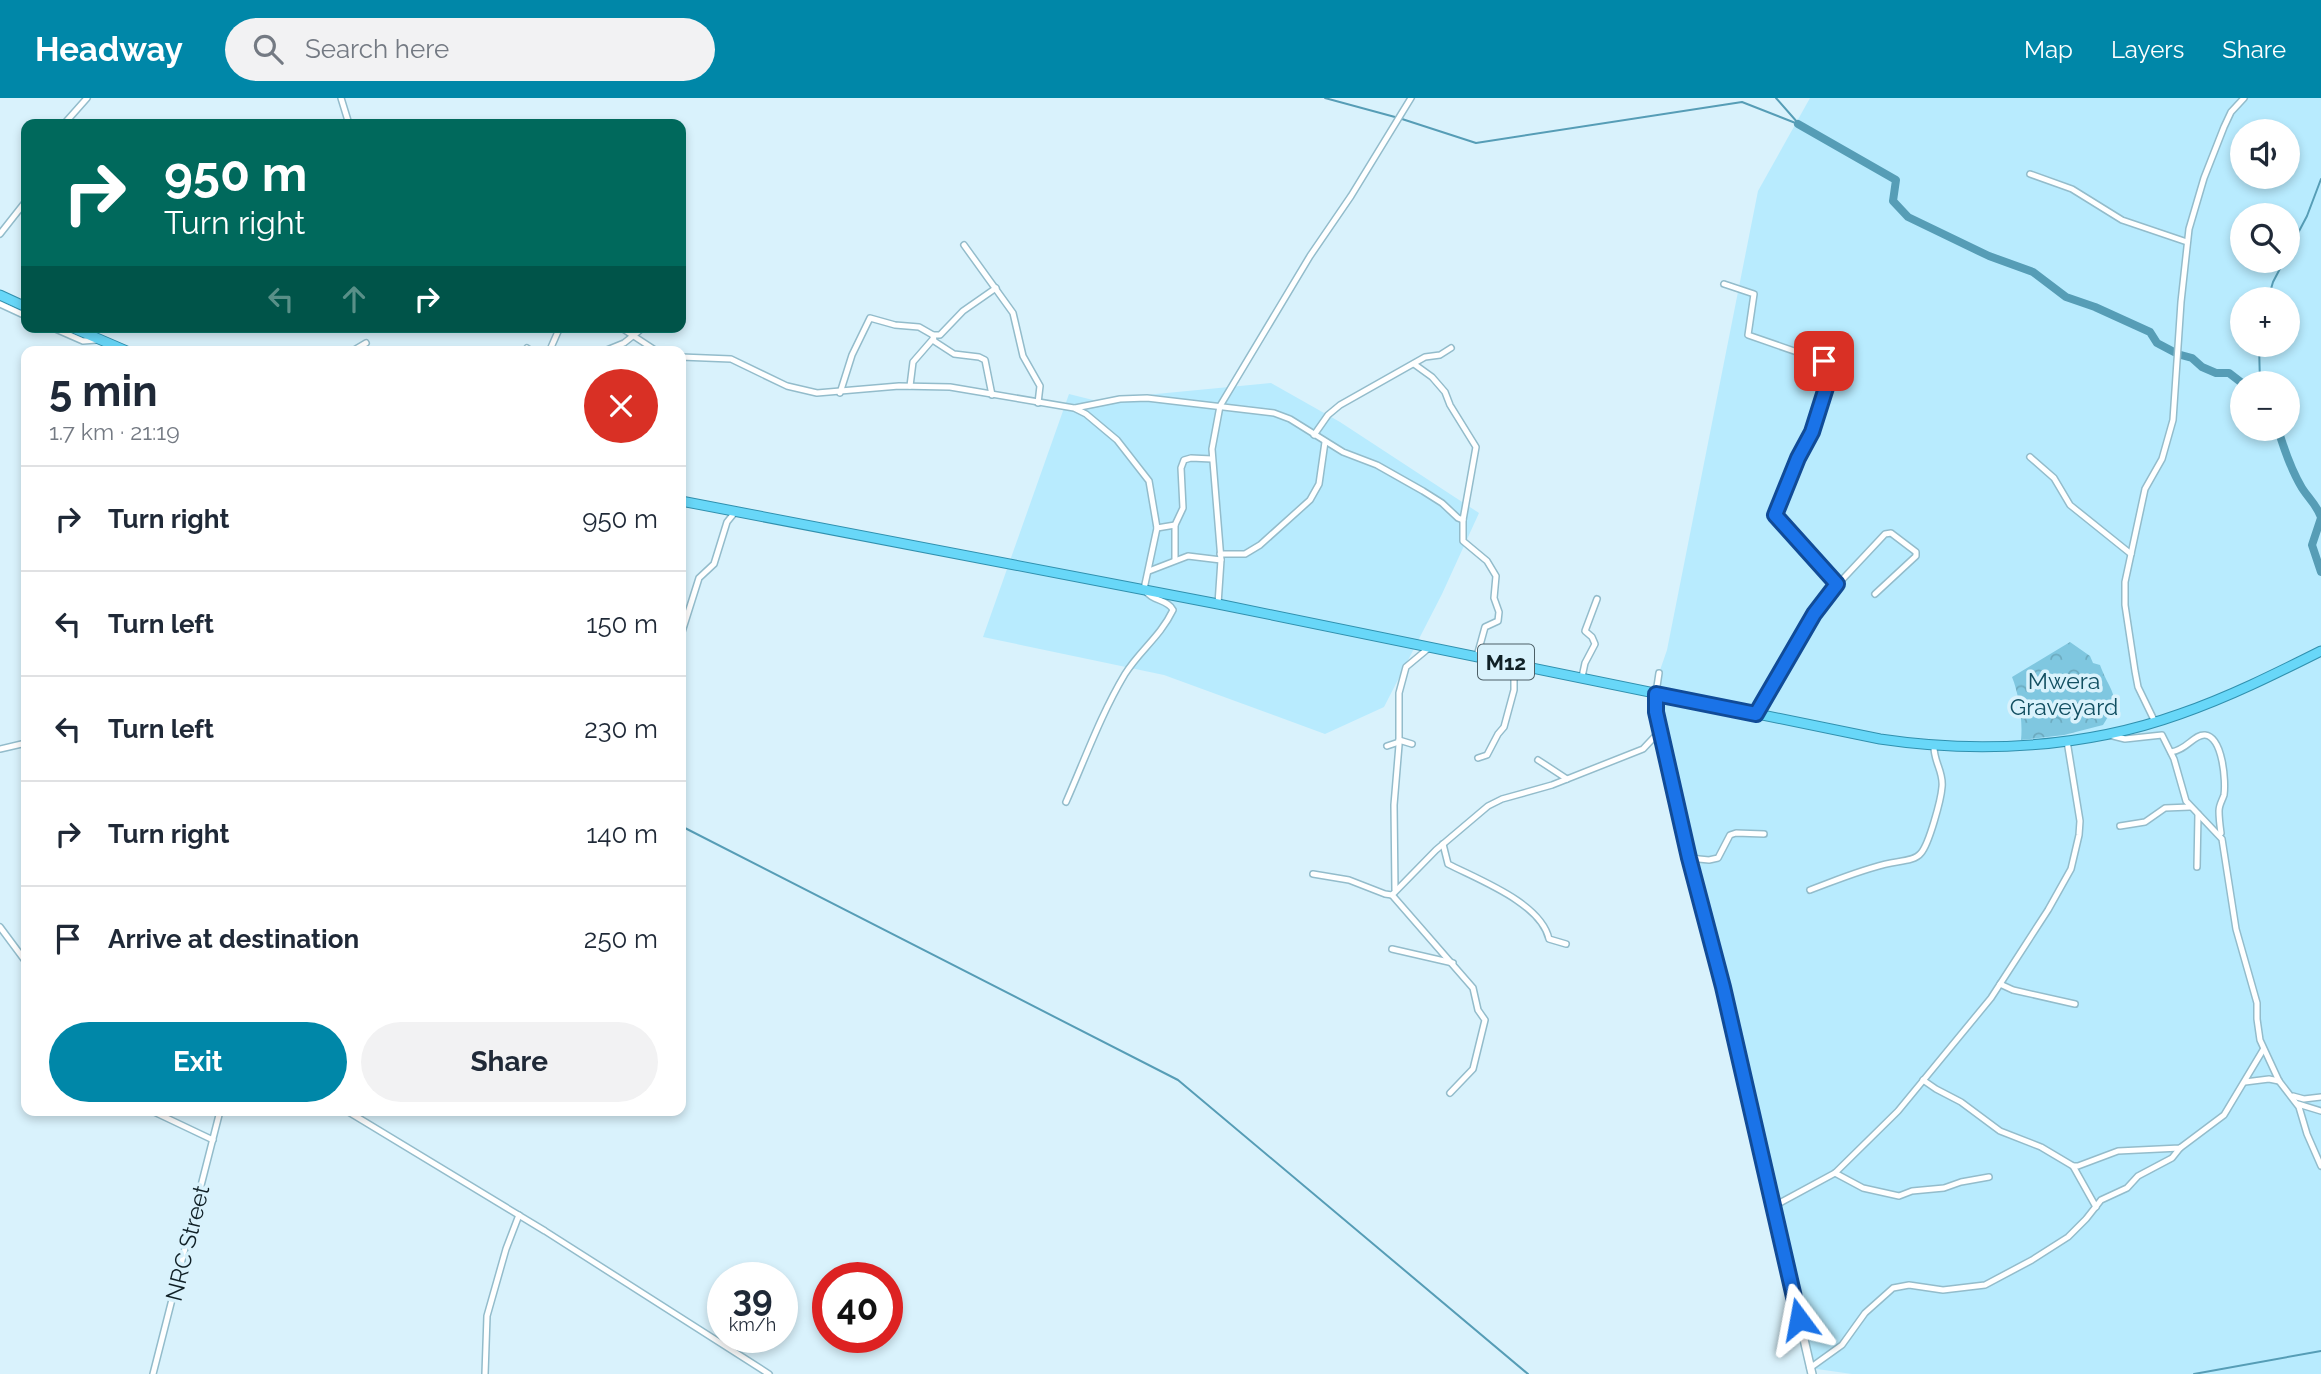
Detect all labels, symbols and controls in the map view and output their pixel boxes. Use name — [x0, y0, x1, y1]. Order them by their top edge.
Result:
search box — [225, 18, 715, 81]
text: Headway — [35, 30, 183, 69]
icon: search — [249, 30, 287, 68]
text: Search here — [305, 34, 449, 64]
text: Map — [2024, 35, 2073, 64]
text: Layers — [2111, 35, 2184, 64]
text: Share — [2222, 35, 2286, 64]
map controls — [2230, 119, 2300, 441]
button: sound — [2230, 119, 2300, 189]
text: 950 m — [164, 145, 307, 202]
icon: right — [49, 147, 140, 238]
button: search — [2230, 203, 2300, 273]
text: Turn right — [164, 204, 305, 241]
icon: left — [262, 280, 300, 318]
icon: ahead — [335, 280, 373, 318]
icon: right — [408, 280, 446, 318]
button: + — [2230, 287, 2300, 357]
pin — [1794, 331, 1854, 391]
icon: arrive — [1805, 342, 1843, 380]
text: 5 min — [49, 367, 158, 416]
button: close — [584, 369, 658, 443]
button: − — [2230, 371, 2300, 441]
text: 1.7 km · 21:19 — [49, 418, 180, 445]
icon: right — [49, 500, 87, 538]
text: Turn right — [108, 504, 229, 534]
text: 950 m — [582, 504, 658, 534]
icon: left — [49, 605, 87, 643]
text: Turn left — [108, 609, 214, 639]
text: 150 m — [586, 609, 658, 639]
road number: M12 — [1478, 644, 1534, 680]
park label: Mwera Graveyard — [2010, 667, 2118, 720]
icon: left — [49, 710, 87, 748]
text: Turn left — [108, 714, 214, 744]
text: 230 m — [584, 714, 658, 744]
icon: right — [49, 815, 87, 853]
text: Turn right — [108, 819, 229, 849]
text: 140 m — [586, 819, 658, 849]
icon: arrive — [49, 920, 87, 958]
text: Arrive at destination — [108, 924, 359, 954]
text: 250 m — [584, 924, 658, 954]
button: Exit — [49, 1022, 347, 1102]
button: Share — [361, 1022, 658, 1102]
street label: NRC Street — [160, 1182, 214, 1304]
speed limit sign: 40 — [812, 1262, 903, 1353]
text: 39 — [732, 1278, 773, 1319]
position arrow — [1762, 1282, 1836, 1356]
text: km/h — [729, 1314, 776, 1335]

